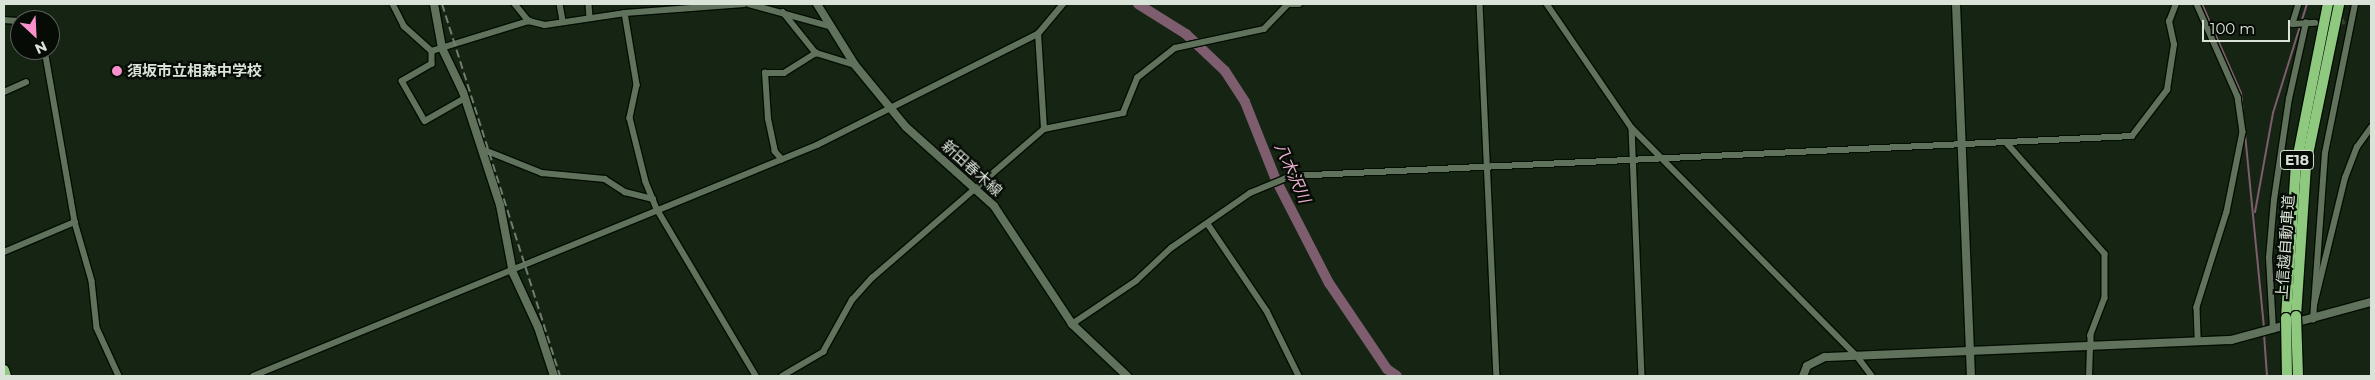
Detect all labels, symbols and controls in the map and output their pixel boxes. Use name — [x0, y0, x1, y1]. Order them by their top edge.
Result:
north arrow — [10, 10, 60, 60]
scale bar — [2205, 10, 2292, 42]
text: 100 m — [2210, 19, 2255, 38]
text: N — [32, 37, 50, 58]
place label: 須坂市立相森中学校 — [127, 62, 262, 80]
marker: 須坂市立相森中学校 — [111, 65, 123, 77]
street label: 新田春木線 — [938, 136, 1006, 200]
water label: 八木沢川 — [1270, 140, 1314, 206]
road number: E18 — [2280, 148, 2314, 172]
street label: 上信越自動車道 — [2272, 194, 2298, 300]

